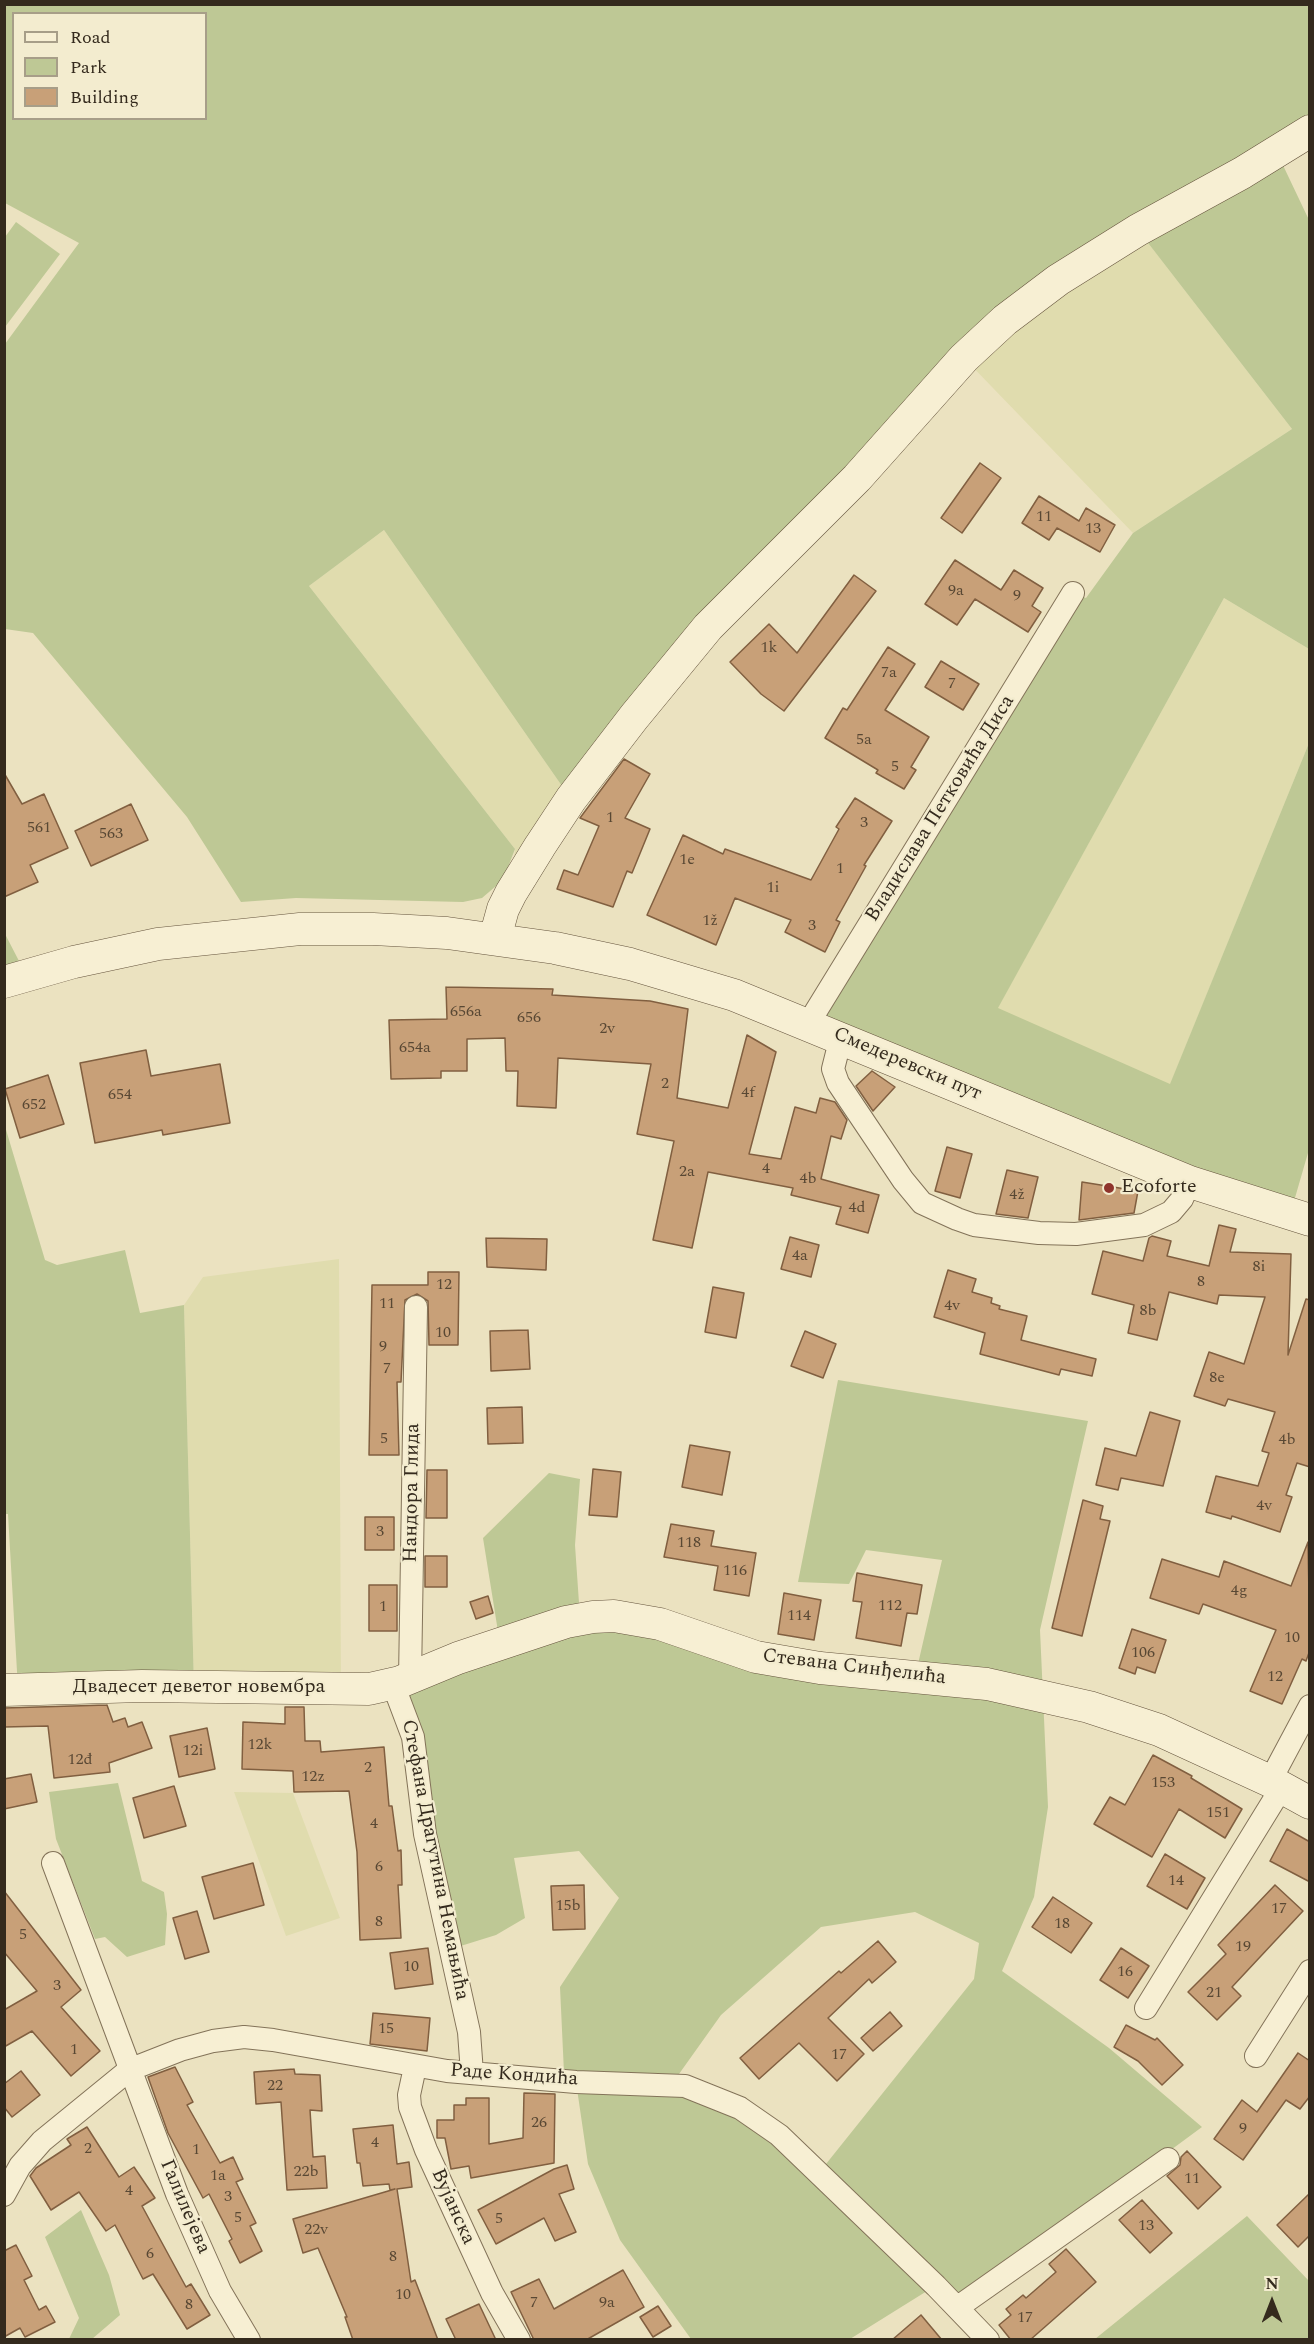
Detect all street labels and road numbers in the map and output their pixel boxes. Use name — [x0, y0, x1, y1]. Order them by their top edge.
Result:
street label: Владислава Петковића Диса — [861, 691, 1021, 927]
street label: Смедеревски пут — [829, 1023, 985, 1107]
street label: Нандора Глида — [400, 1423, 426, 1563]
street label: Стевана Синђелића — [761, 1645, 947, 1691]
street label: Двадесет деветог новембра — [73, 1676, 325, 1700]
street label: Стефана Драгутина Немањића — [395, 1718, 473, 2002]
street label: Раде Кондића — [449, 2060, 579, 2092]
street label: Галилејева — [153, 2156, 215, 2258]
street label: Вујанска — [425, 2165, 479, 2249]

